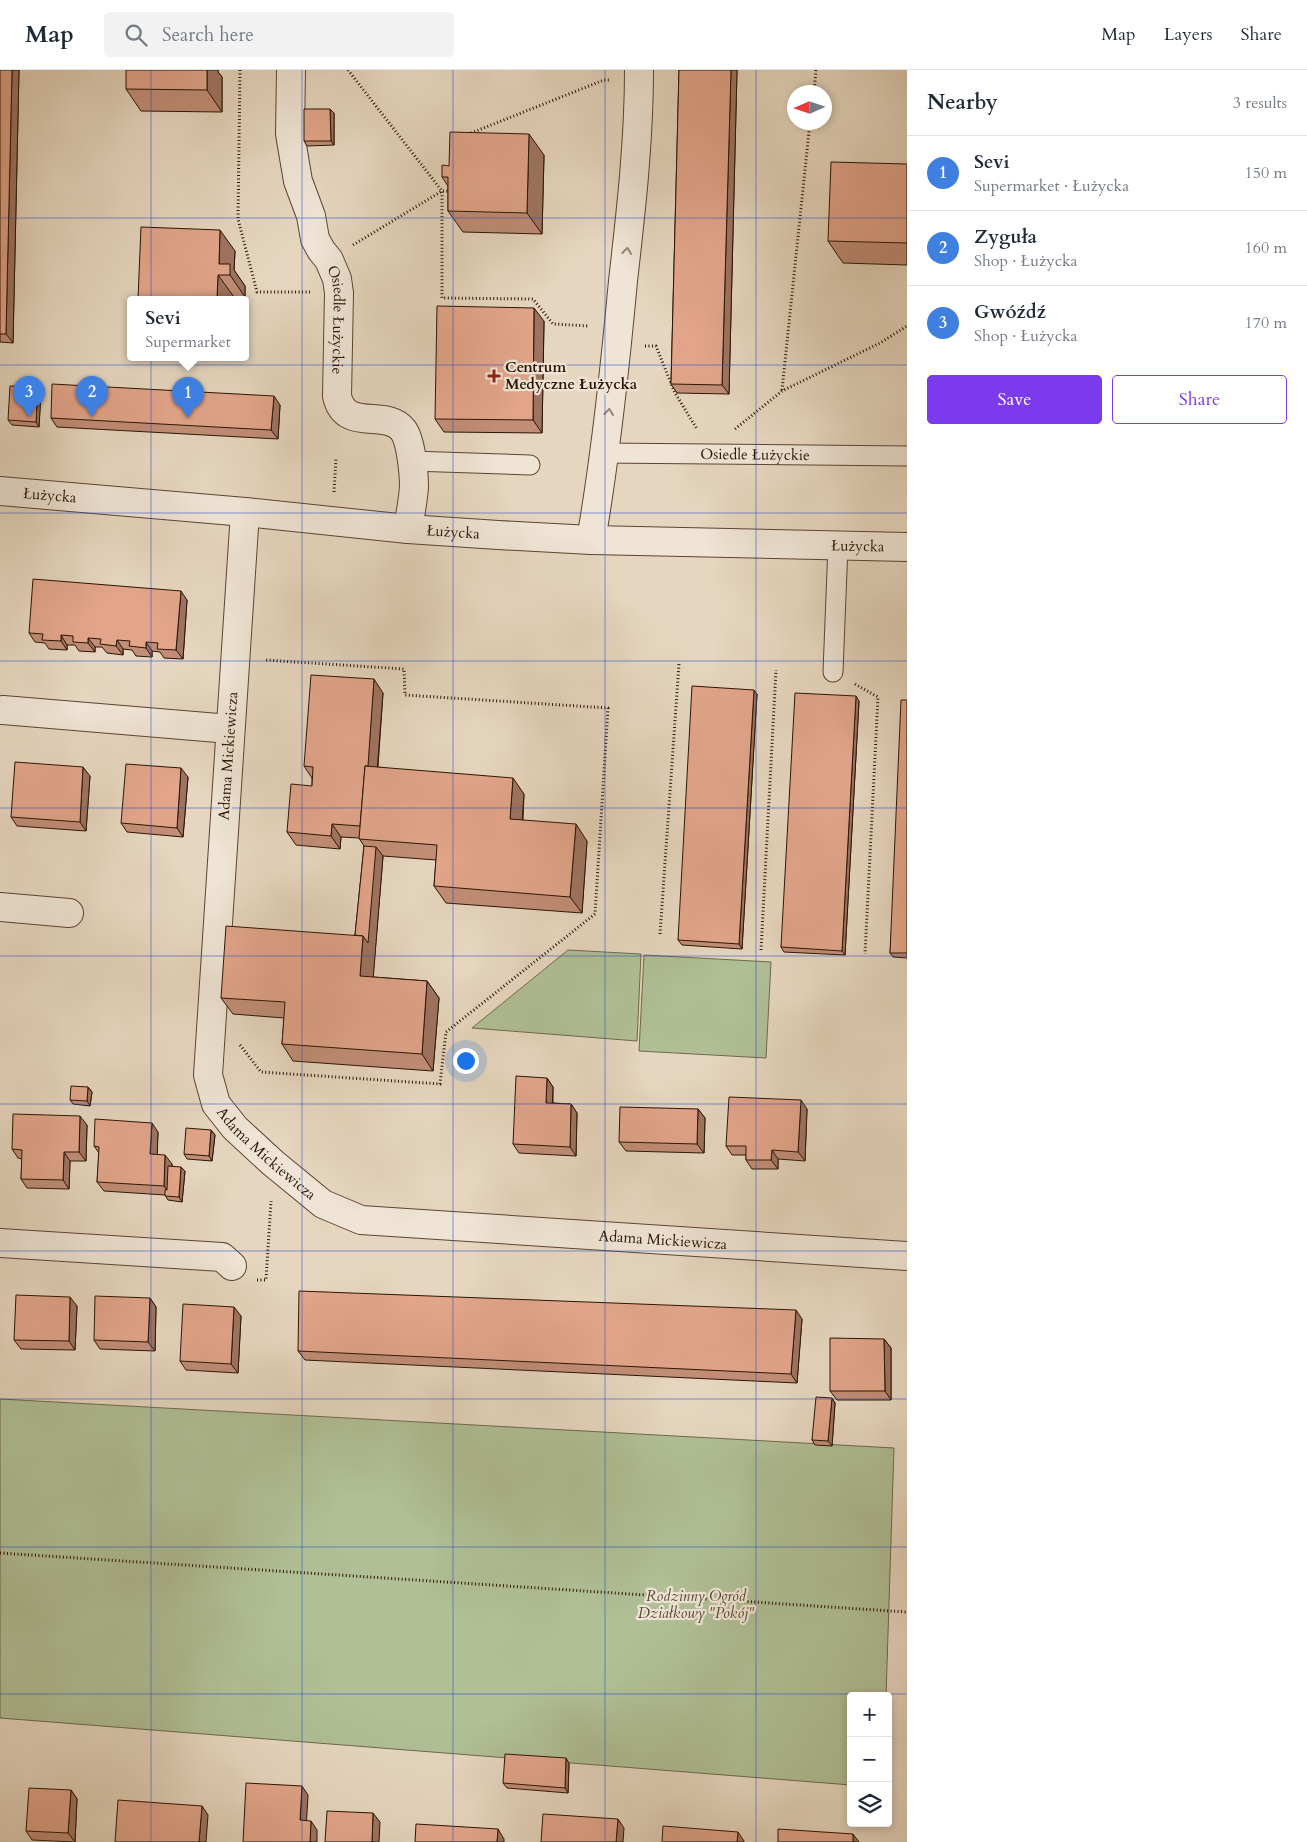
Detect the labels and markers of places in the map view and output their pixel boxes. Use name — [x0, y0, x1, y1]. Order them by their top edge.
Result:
place label: Centrum Medyczne Łużycka — [505, 357, 638, 394]
marker: Centrum Medyczne Łużycka — [487, 369, 501, 383]
pin: 3 — [13, 376, 45, 417]
pin: 2 — [76, 376, 108, 417]
pin: 1 — [172, 377, 204, 418]

